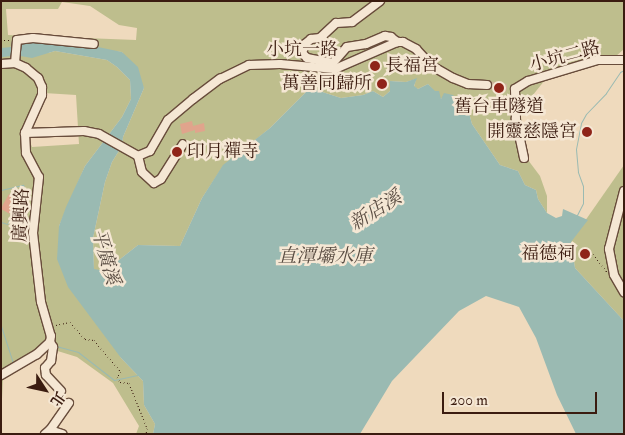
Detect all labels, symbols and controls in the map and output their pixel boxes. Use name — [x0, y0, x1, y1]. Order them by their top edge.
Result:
street label: 小坑二路 — [527, 37, 603, 77]
street label: 小坑一路 — [266, 39, 338, 61]
place label: 長福宮 — [385, 55, 439, 77]
marker: 長福宮 — [369, 60, 381, 72]
place label: 萬善同歸所 — [282, 73, 372, 95]
marker: 萬善同歸所 — [376, 78, 388, 90]
marker: 舊台車隧道 — [493, 82, 505, 94]
place label: 舊台車隧道 — [454, 96, 544, 118]
place label: 開靈慈隱宮 — [487, 121, 577, 143]
marker: 開靈慈隱宮 — [581, 126, 593, 138]
place label: 印月禪寺 — [187, 141, 259, 163]
marker: 印月禪寺 — [171, 146, 183, 158]
water label: 新店溪 — [346, 186, 406, 236]
street label: 廣興路 — [10, 187, 34, 243]
water label: 平廣溪 — [86, 226, 124, 288]
place label: 福德祠 — [521, 243, 575, 265]
water label: 直潭壩水庫 — [278, 246, 372, 268]
marker: 福德祠 — [579, 248, 591, 260]
north arrow — [20, 365, 70, 415]
scale bar — [445, 382, 600, 414]
text: 北 — [47, 388, 69, 409]
text: 200 m — [450, 391, 488, 410]

